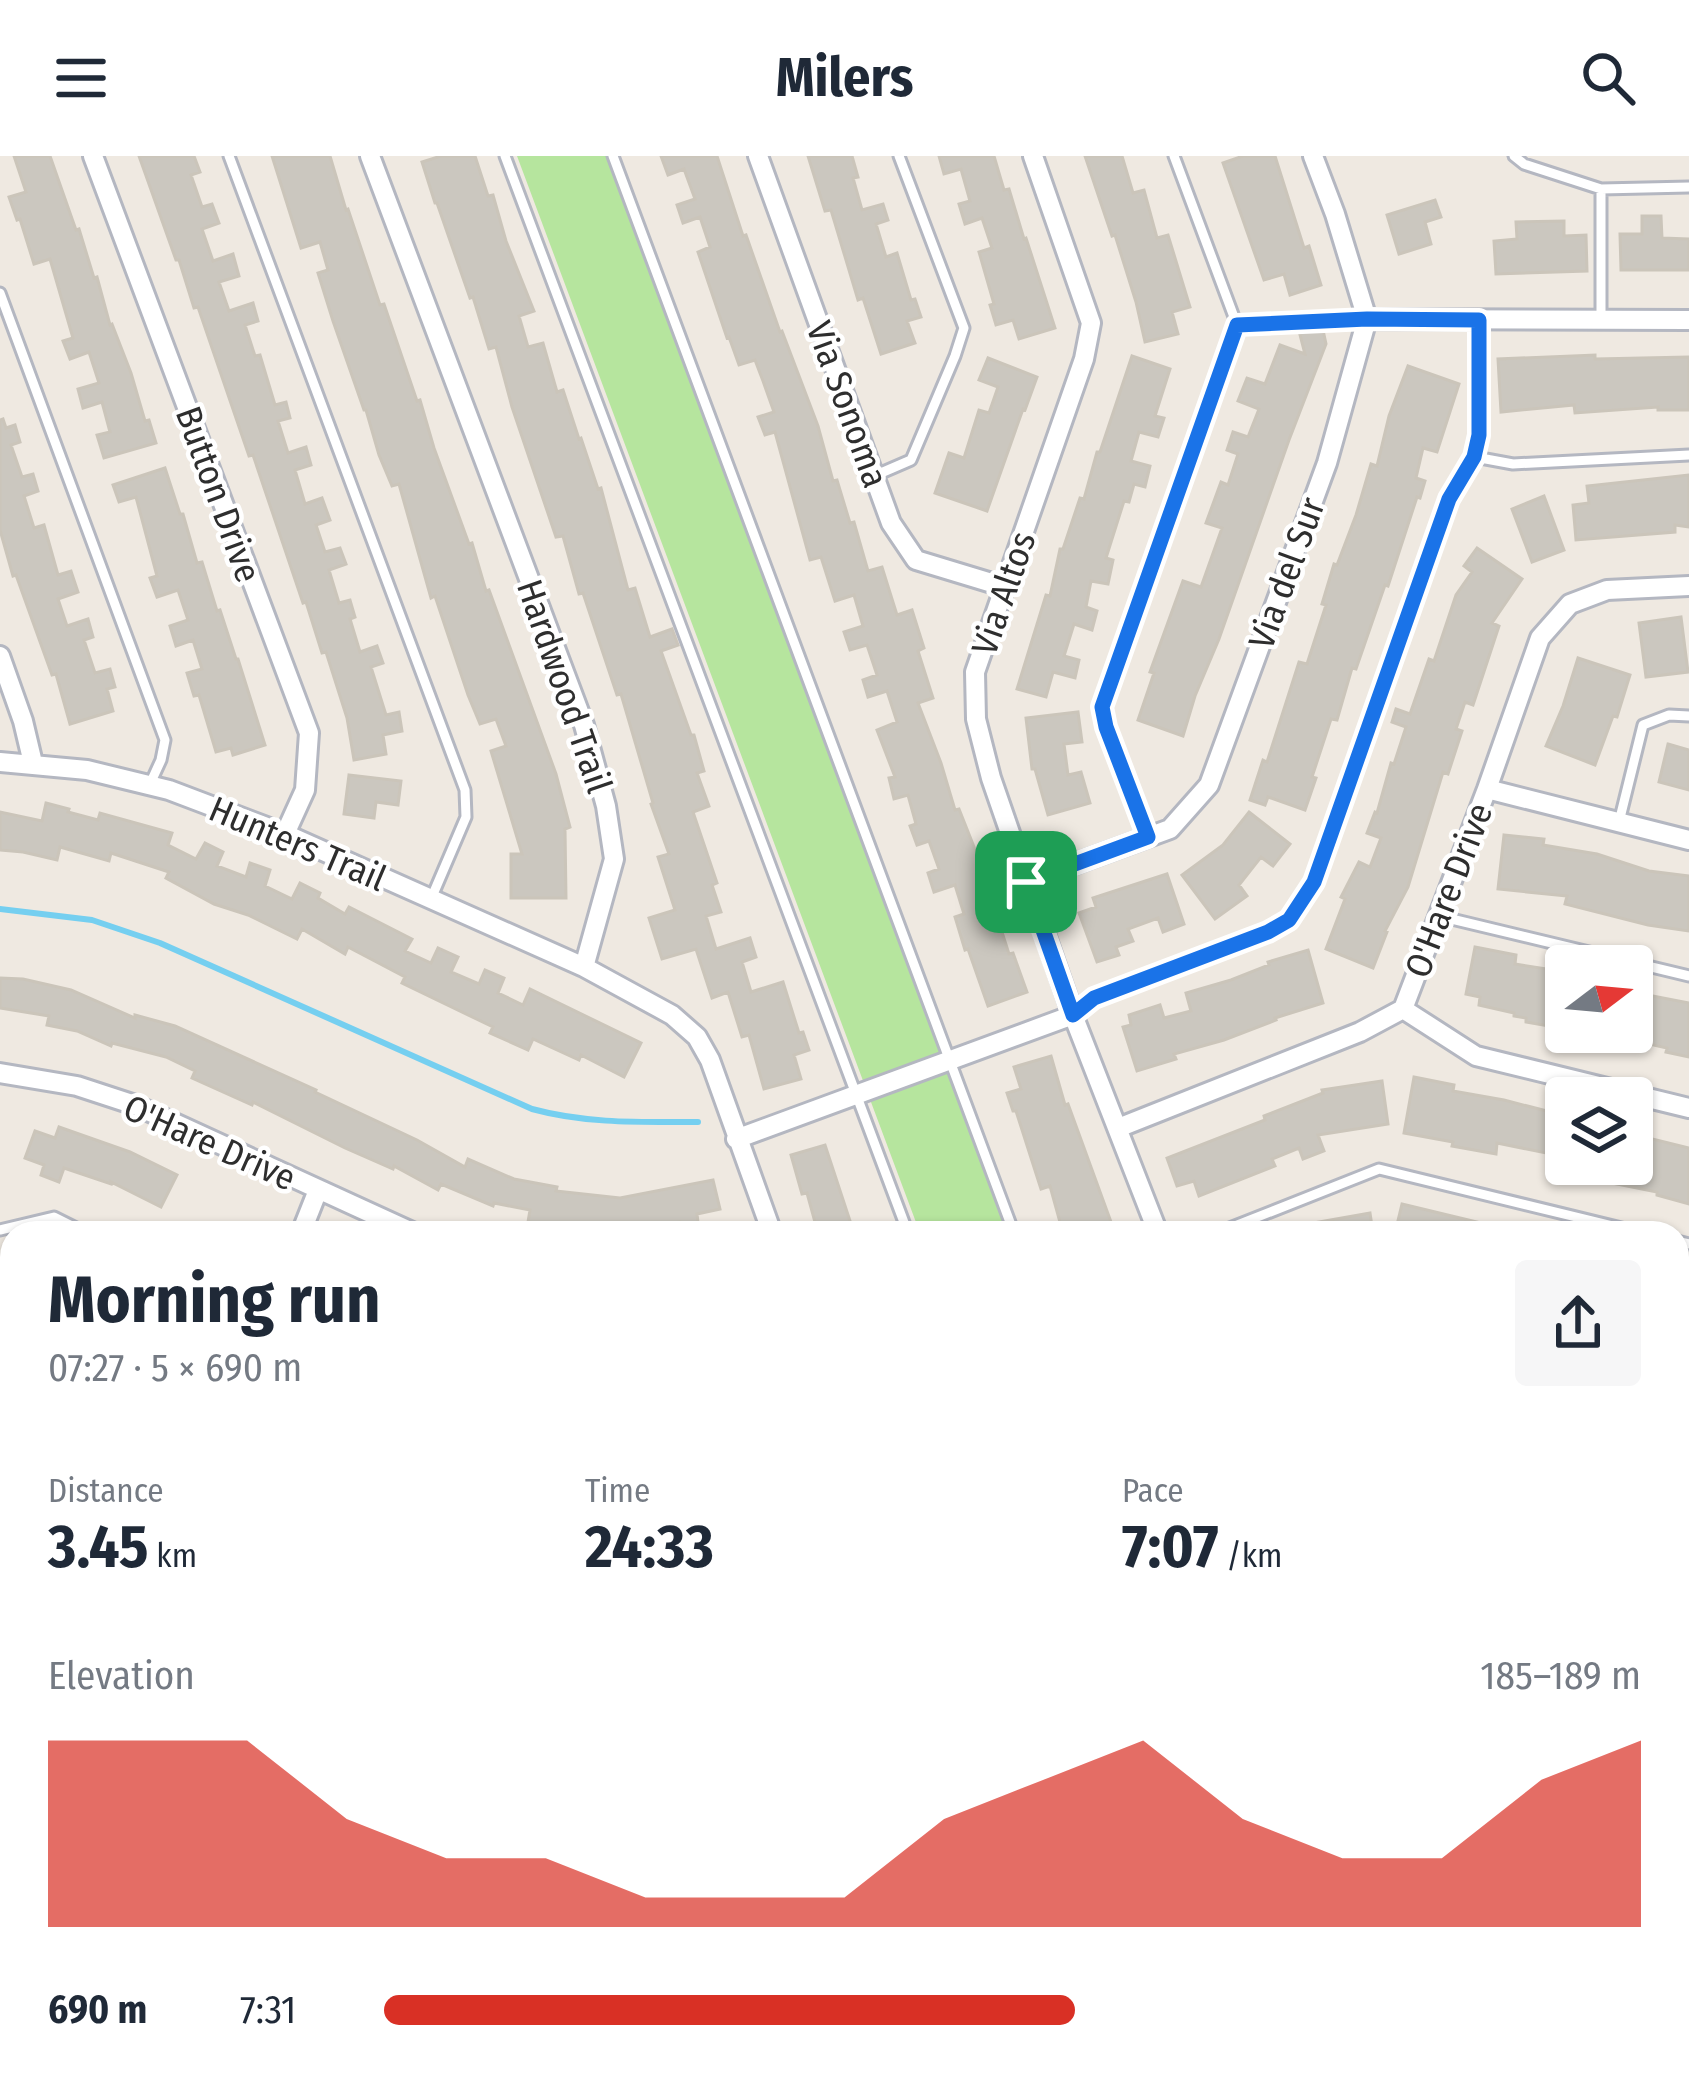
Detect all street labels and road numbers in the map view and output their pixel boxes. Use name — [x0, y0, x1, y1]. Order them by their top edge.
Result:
street label: Via Sonoma — [797, 315, 897, 493]
street label: Button Drive — [166, 400, 270, 588]
street label: Via del Sur — [1239, 491, 1335, 655]
street label: Via Altos — [962, 526, 1045, 661]
street label: Hardwood Trail — [507, 574, 621, 799]
street label: Hunters Trail — [203, 787, 393, 901]
street label: O'Hare Drive — [1396, 797, 1502, 984]
street label: O'Hare Drive — [117, 1086, 302, 1200]

